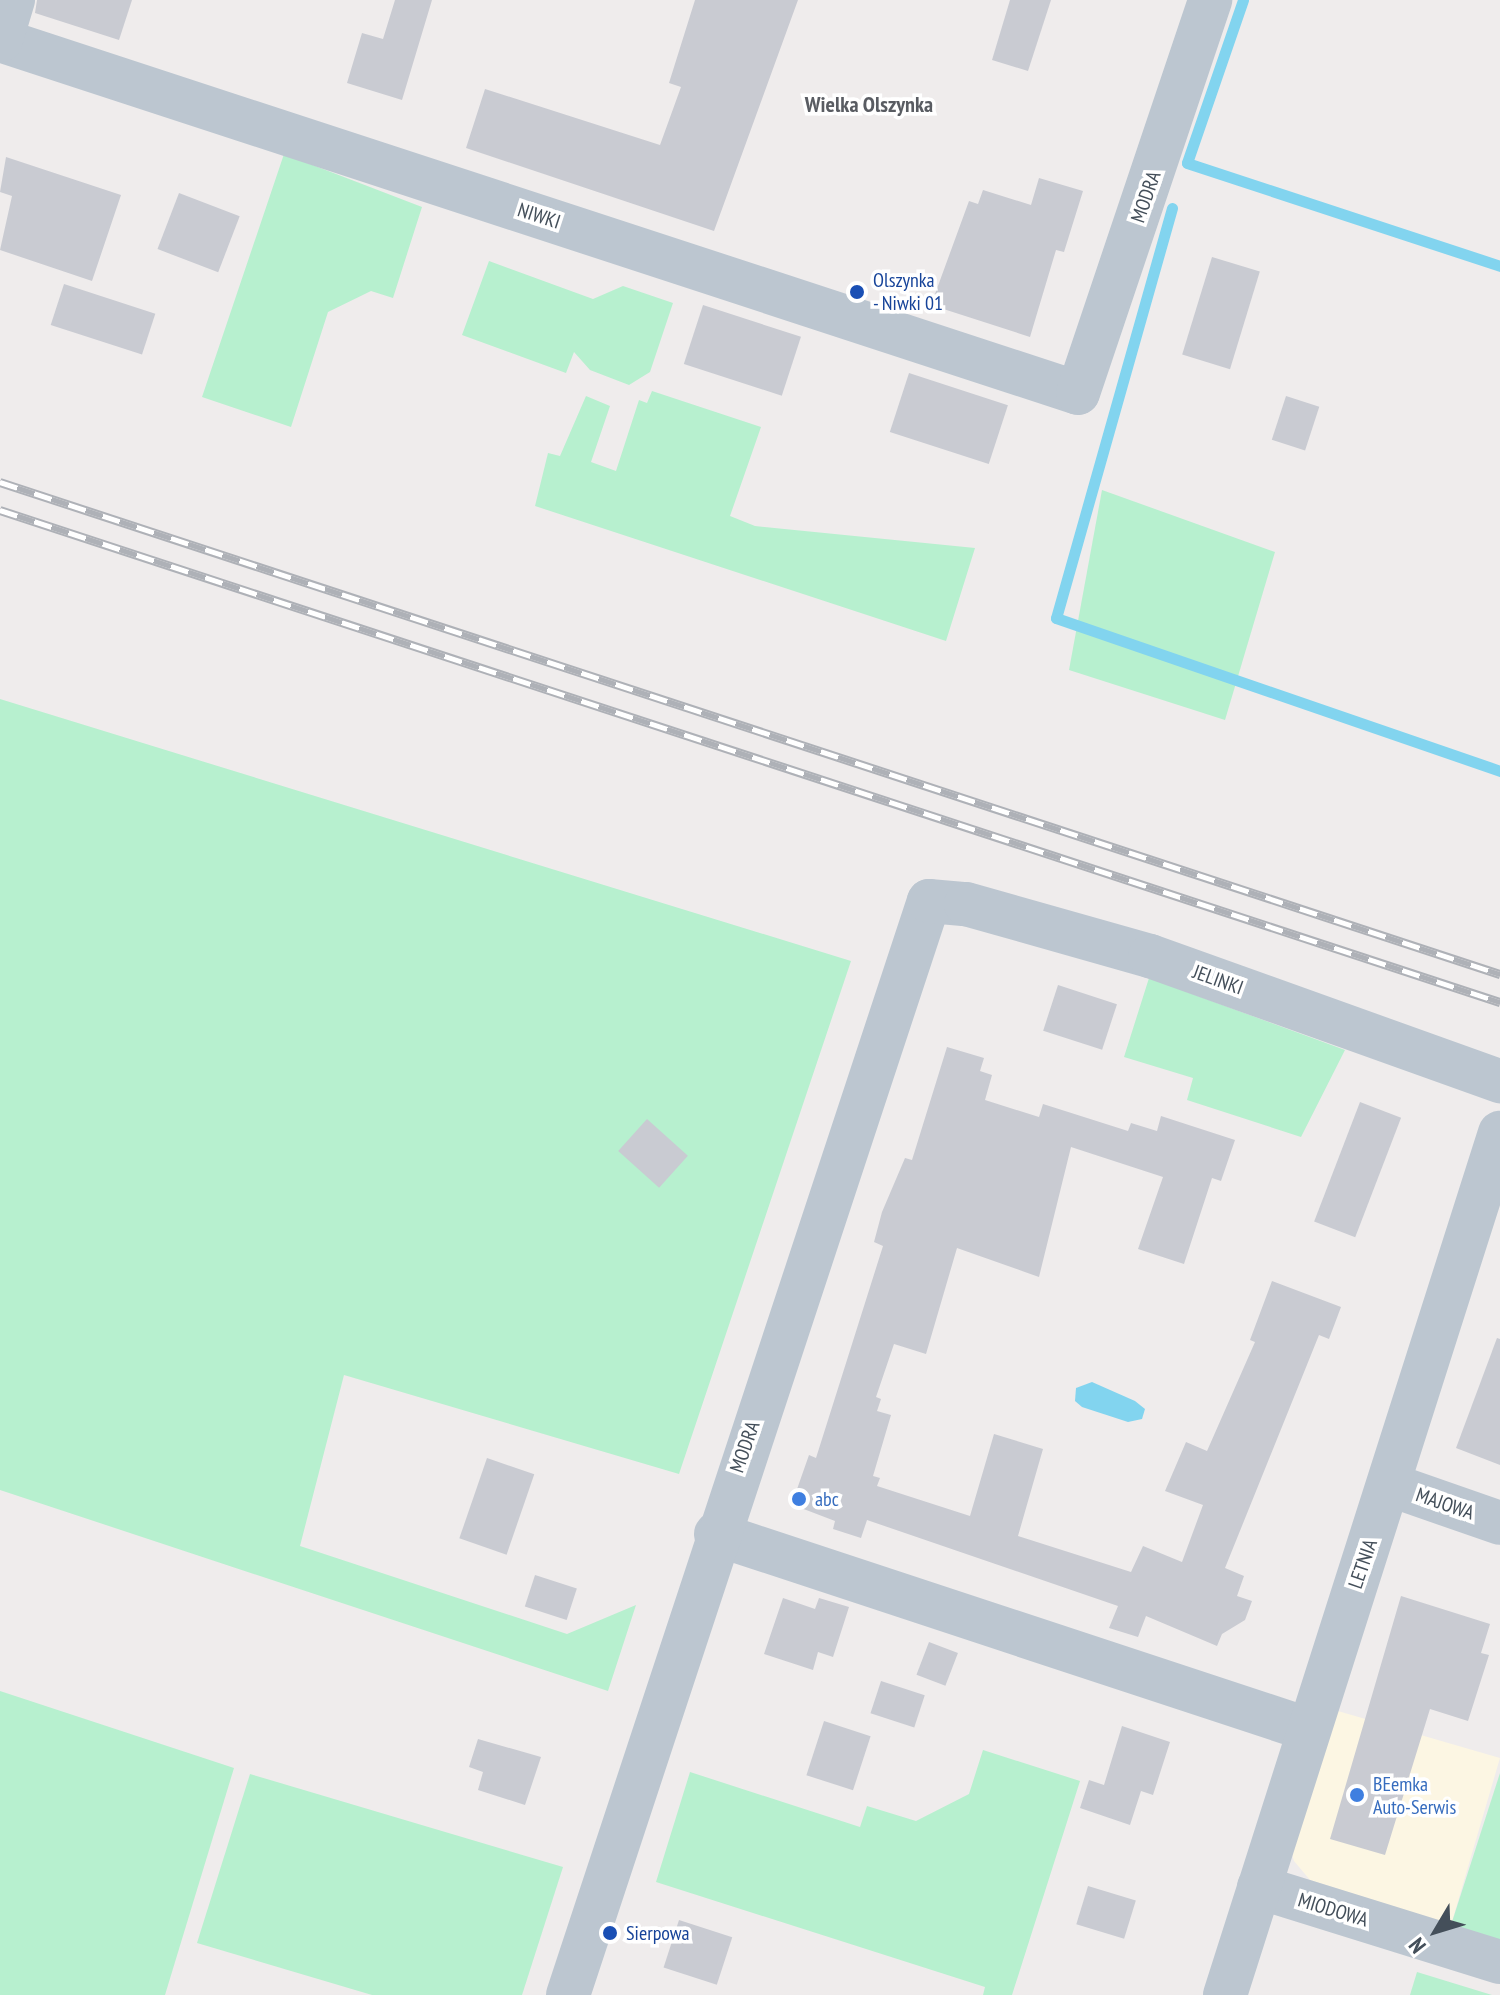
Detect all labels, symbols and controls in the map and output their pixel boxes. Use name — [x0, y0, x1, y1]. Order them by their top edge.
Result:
district label: Wielka Olszynka — [805, 92, 933, 118]
street label: MODRA — [1126, 168, 1166, 226]
street label: NIWKI — [515, 198, 563, 234]
place label: Olszynka - Niwki 01 — [873, 268, 944, 315]
marker: Olszynka - Niwki 01 — [848, 283, 866, 301]
street label: JELINKI — [1190, 960, 1246, 1000]
street label: MODRA — [725, 1418, 765, 1476]
street label: MAJOWA — [1413, 1483, 1477, 1525]
place label: abc — [815, 1487, 839, 1511]
marker: abc — [790, 1490, 808, 1508]
street label: LETNIA — [1343, 1536, 1383, 1592]
place label: BEemka Auto-Serwis — [1373, 1772, 1456, 1819]
marker: BEemka Auto-Serwis — [1348, 1786, 1366, 1804]
street label: MIODOWA — [1295, 1888, 1371, 1932]
north arrow — [1396, 1891, 1476, 1971]
place label: Sierpowa — [626, 1921, 690, 1945]
marker: Sierpowa — [601, 1924, 619, 1942]
text: N — [1402, 1932, 1432, 1959]

